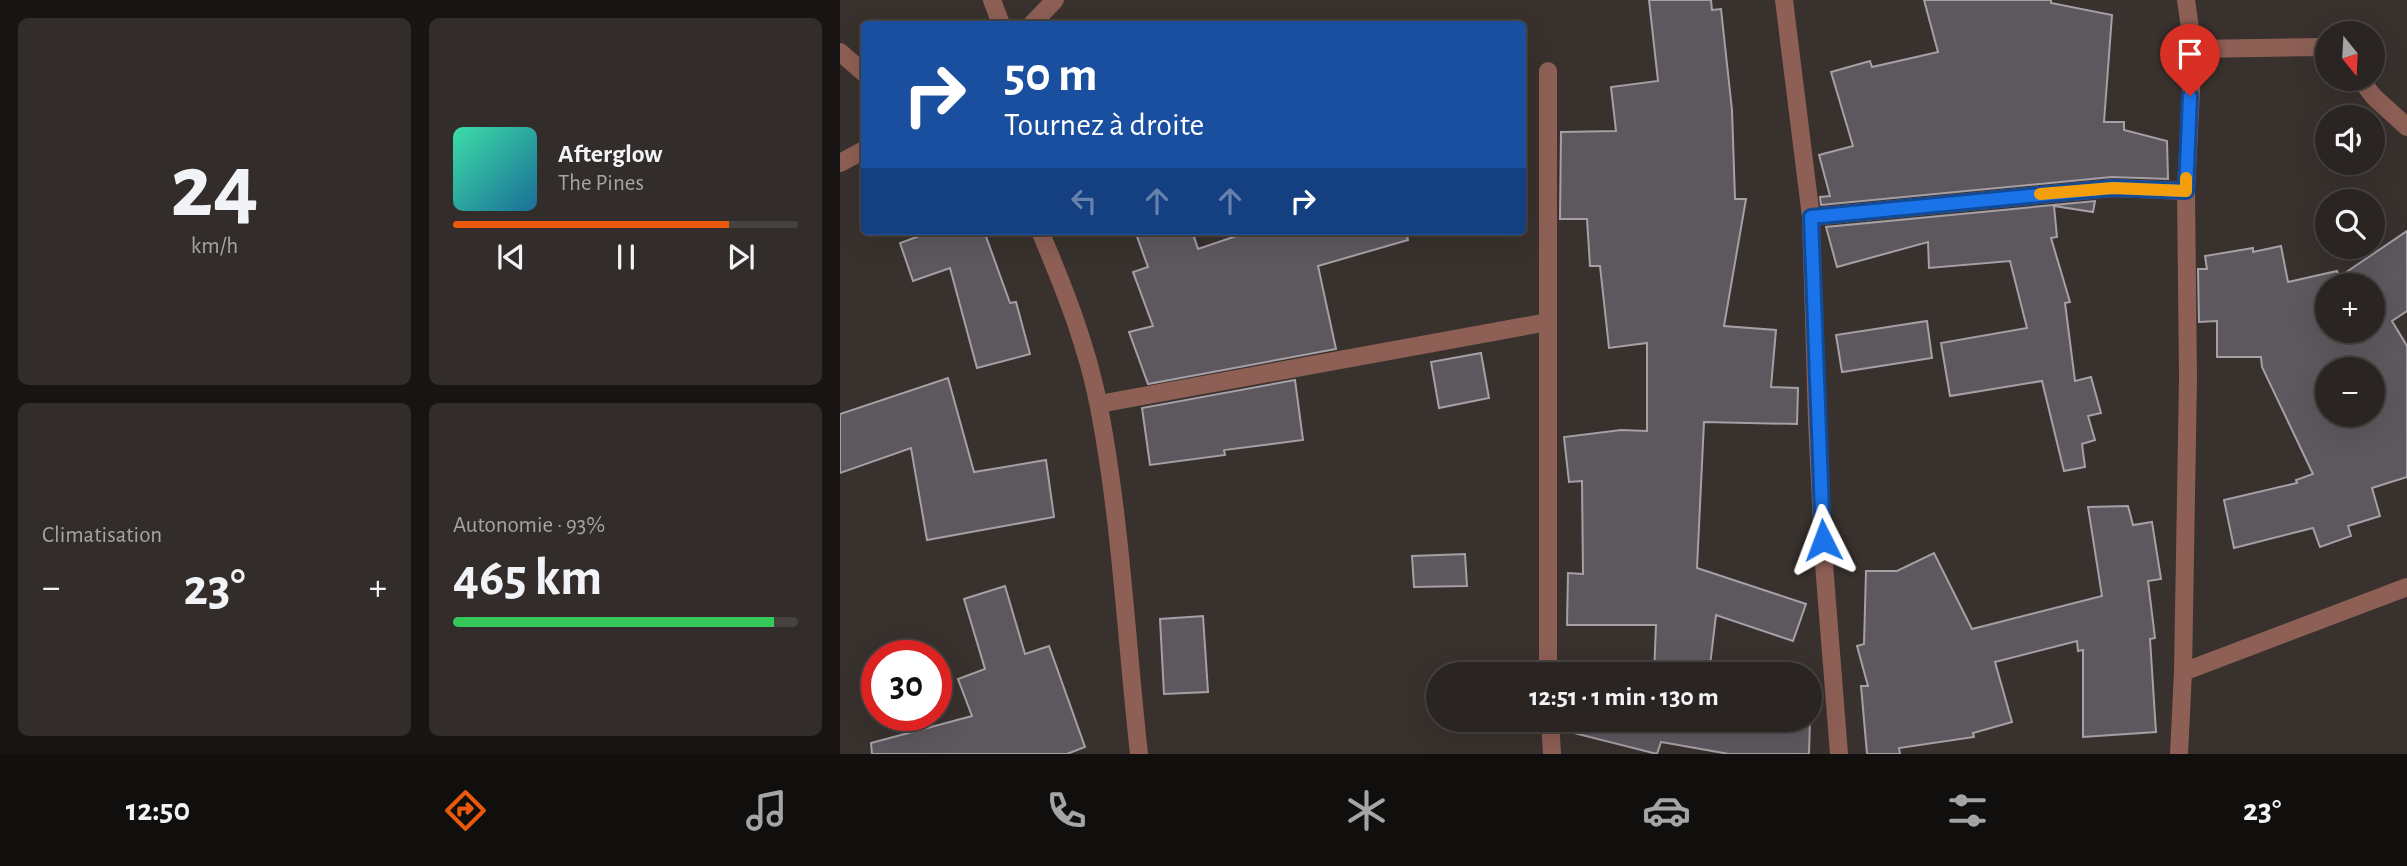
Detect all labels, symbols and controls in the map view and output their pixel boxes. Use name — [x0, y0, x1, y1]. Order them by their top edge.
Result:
north arrow — [2315, 21, 2385, 91]
map controls — [2315, 21, 2385, 427]
pin — [2160, 24, 2220, 96]
icon: arrive — [2171, 35, 2209, 73]
icon: right — [889, 49, 980, 140]
text: 50 m — [1004, 51, 1098, 100]
button: sound — [2315, 105, 2385, 175]
text: Tournez à droite — [1004, 109, 1204, 141]
text: Afterglow — [558, 141, 662, 167]
text: 24 — [170, 142, 259, 233]
text: The Pines — [558, 172, 644, 195]
icon: left — [1065, 182, 1103, 220]
icon: ahead — [1138, 182, 1176, 220]
icon: ahead — [1211, 182, 1249, 220]
icon: right — [1284, 182, 1322, 220]
button: search — [2315, 189, 2385, 259]
text: km/h — [191, 235, 238, 258]
icon: previous — [492, 238, 530, 276]
icon: pause — [607, 238, 645, 276]
icon: next — [722, 238, 760, 276]
button: + — [2315, 273, 2385, 343]
button: − — [2315, 357, 2385, 427]
position arrow — [1786, 503, 1860, 577]
text: Autonomie · 93% — [453, 514, 605, 537]
text: Climatisation — [42, 524, 162, 547]
text: 465 km — [453, 552, 602, 604]
text: 23° — [183, 562, 246, 614]
text: − — [42, 569, 60, 607]
text: + — [369, 569, 387, 607]
speed limit sign: 30 — [861, 640, 952, 731]
text: 12:51 · 1 min · 130 m — [1529, 684, 1719, 710]
icon: directions — [441, 786, 490, 835]
icon: music — [742, 786, 791, 835]
icon: phone — [1042, 786, 1091, 835]
icon: climate — [1342, 786, 1391, 835]
icon: car — [1642, 786, 1691, 835]
icon: filters — [1943, 786, 1992, 835]
text: 12:50 — [126, 794, 190, 826]
text: 23° — [2243, 794, 2281, 826]

